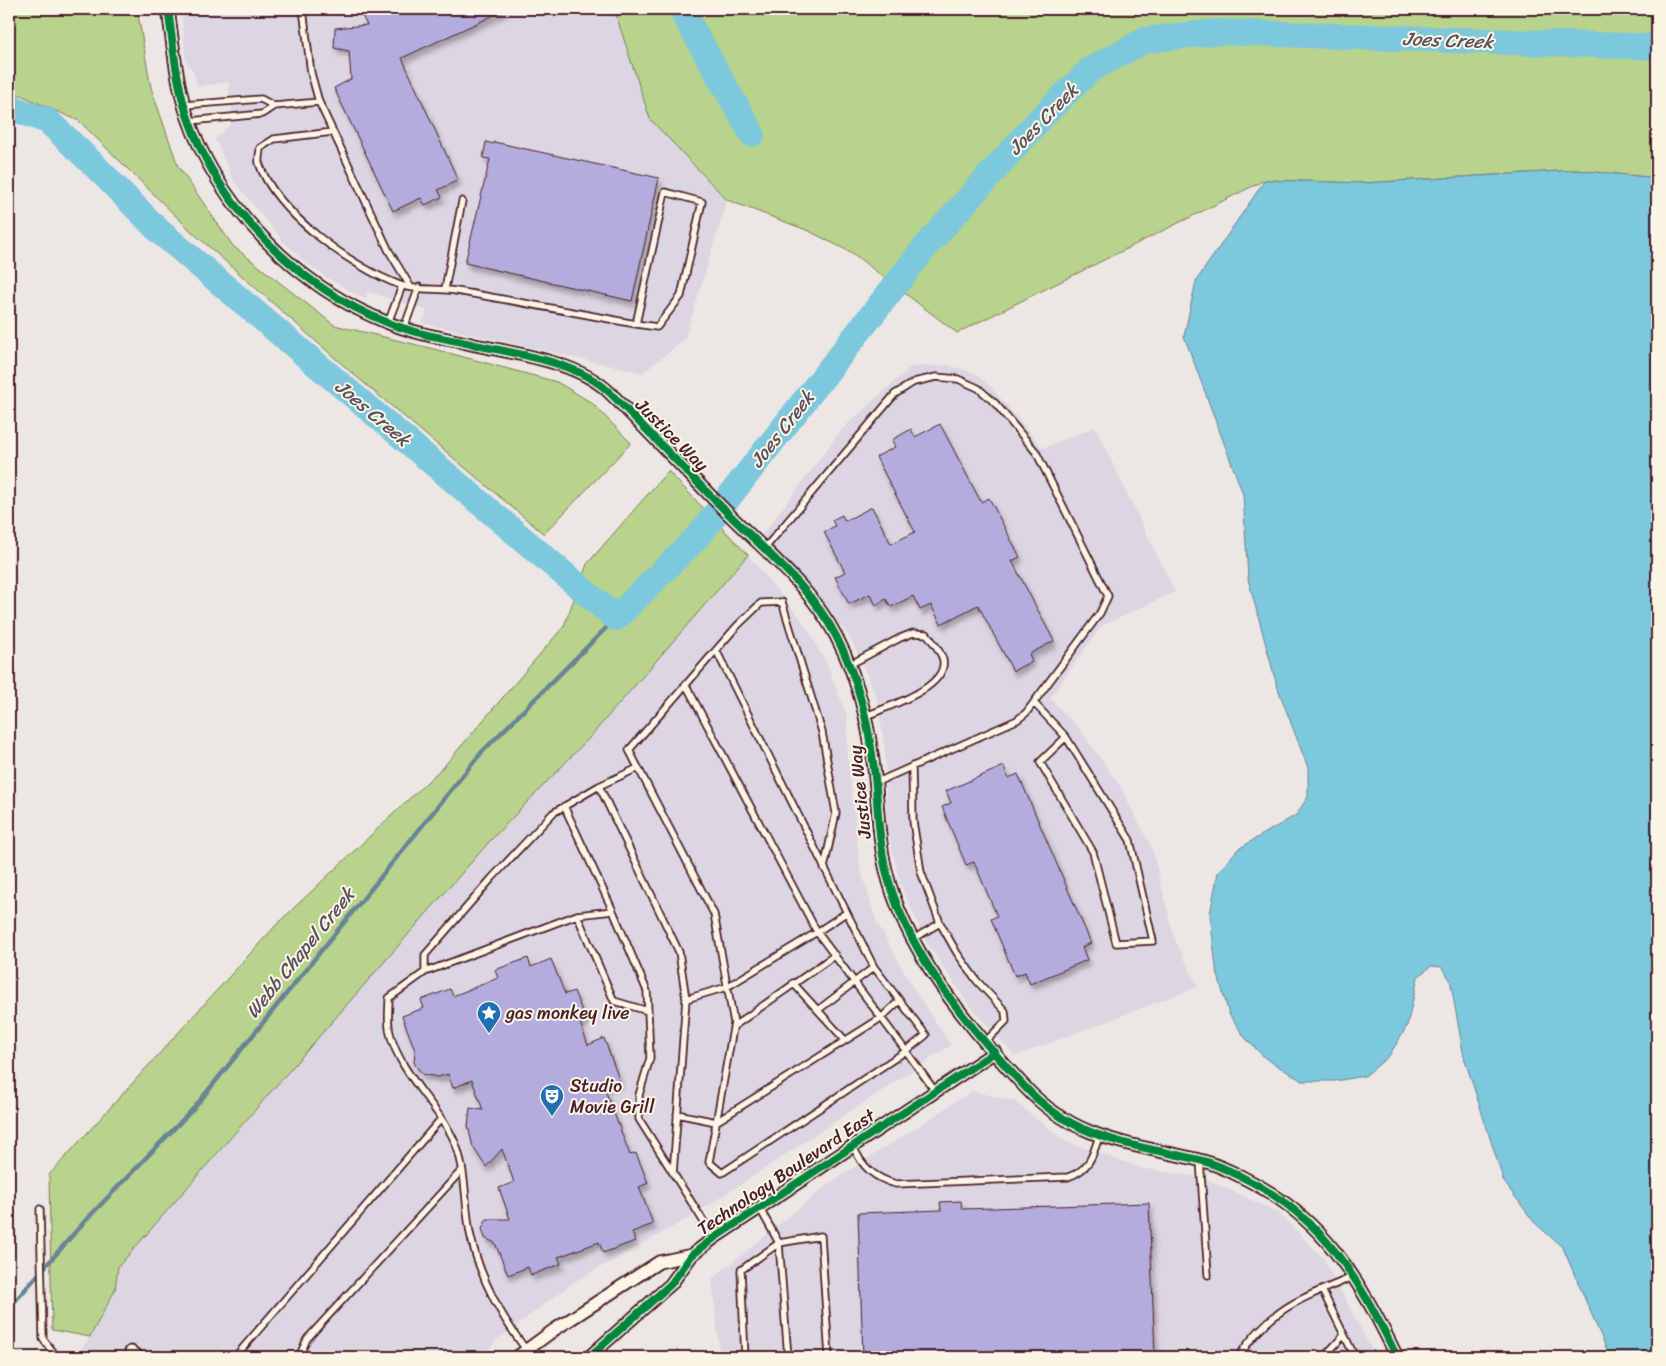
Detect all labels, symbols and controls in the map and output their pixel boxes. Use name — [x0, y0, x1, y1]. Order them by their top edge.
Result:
water label: Joes Creek — [1402, 22, 1495, 58]
water label: Joes Creek — [1000, 74, 1087, 163]
water label: Joes Creek — [328, 371, 419, 455]
water label: Joes Creek — [741, 382, 823, 475]
street label: Justice Way — [627, 390, 717, 480]
street label: Justice Way — [839, 743, 881, 841]
water label: Webb Chapel Creek — [237, 878, 365, 1026]
place label: gas monkey live — [504, 997, 630, 1029]
place icon: gas monkey live — [476, 1000, 502, 1034]
place label: Studio Movie Grill — [570, 1070, 655, 1123]
theatre icon: Studio Movie Grill — [539, 1083, 565, 1117]
street label: Technology Boulevard East — [690, 1100, 882, 1244]

